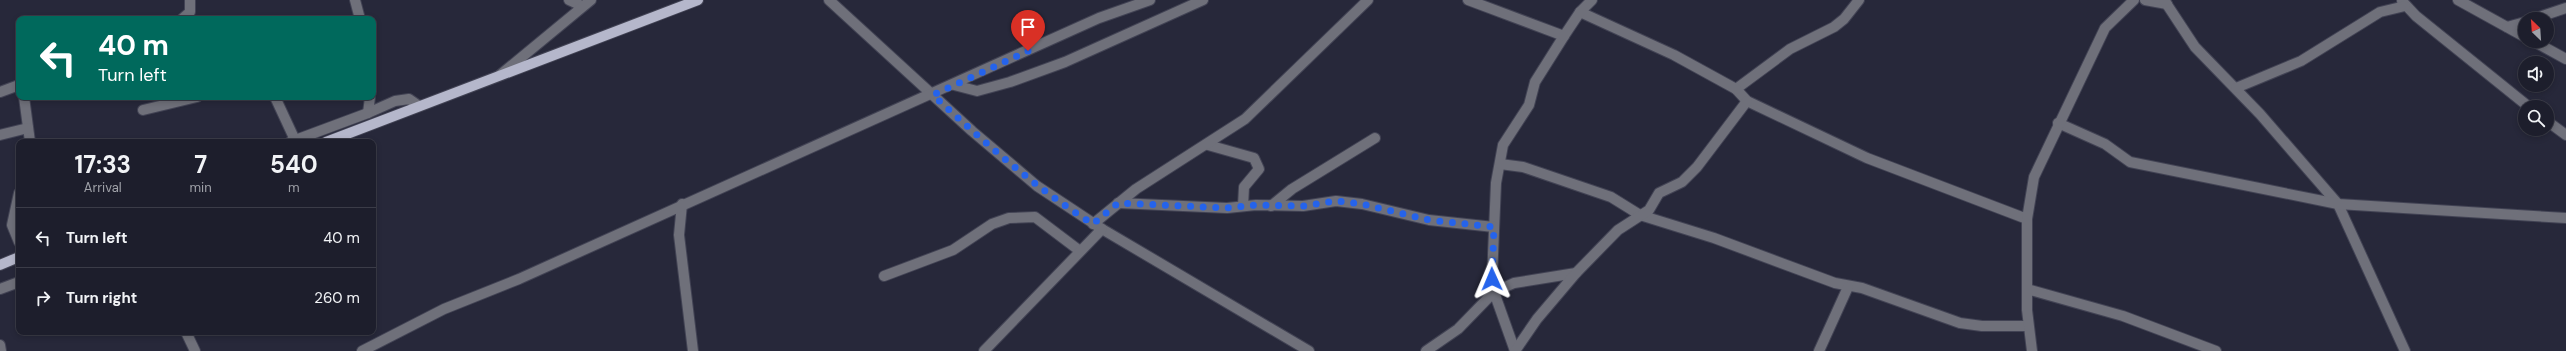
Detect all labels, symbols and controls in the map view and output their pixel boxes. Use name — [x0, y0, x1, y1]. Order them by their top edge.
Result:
pin — [1011, 10, 1045, 51]
north arrow — [2518, 12, 2554, 48]
map controls — [2518, 12, 2554, 136]
icon: arrive — [1017, 16, 1039, 38]
text: 40 m — [98, 27, 169, 64]
icon: left — [32, 32, 84, 84]
button: sound — [2518, 56, 2554, 92]
text: Turn left — [98, 63, 167, 87]
button: search — [2518, 100, 2554, 136]
text: 17:33 — [74, 149, 131, 180]
text: 7 — [194, 149, 207, 180]
text: 540 — [270, 149, 318, 180]
text: Arrival — [84, 179, 122, 196]
text: min — [190, 179, 212, 196]
text: m — [288, 179, 300, 196]
icon: left — [32, 227, 54, 249]
text: Turn left — [66, 228, 127, 248]
text: 40 m — [323, 228, 360, 248]
position arrow — [1471, 258, 1513, 300]
icon: right — [32, 287, 54, 309]
text: Turn right — [66, 288, 137, 308]
text: 260 m — [314, 288, 360, 308]

